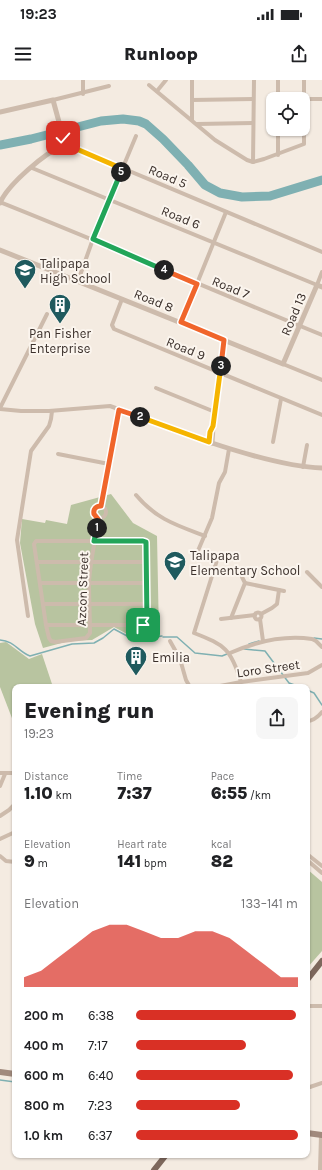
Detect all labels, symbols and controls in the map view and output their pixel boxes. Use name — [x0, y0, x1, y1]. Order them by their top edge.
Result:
text: 19:23 — [20, 5, 57, 23]
icon: menu — [12, 43, 34, 65]
text: Runloop — [124, 43, 198, 65]
icon: share — [288, 43, 310, 65]
map controls — [266, 92, 310, 136]
button: locate — [266, 92, 310, 136]
pin — [46, 121, 80, 155]
icon: check — [52, 127, 74, 149]
pin: 5 — [111, 162, 131, 182]
street label: Road 5 — [146, 162, 189, 191]
text: 5 — [118, 165, 124, 178]
street label: Road 6 — [159, 203, 202, 232]
place label: Talipapa High School — [40, 256, 111, 286]
school or university icon: Talipapa High School — [12, 257, 38, 290]
pin: 4 — [154, 260, 174, 280]
text: 4 — [161, 263, 167, 276]
street label: Road 7 — [210, 273, 252, 302]
street label: Road 8 — [132, 286, 176, 315]
street label: Road 13 — [278, 291, 309, 338]
building icon: Pan Fisher Enterprise — [47, 292, 73, 325]
place label: Pan Fisher Enterprise — [29, 326, 91, 356]
street label: Road 9 — [164, 334, 207, 363]
pin: 3 — [211, 356, 231, 376]
text: 3 — [218, 359, 224, 372]
pin: 2 — [130, 407, 150, 427]
text: 2 — [137, 410, 143, 423]
pin: 1 — [87, 518, 107, 538]
text: 1 — [95, 521, 99, 534]
place label: Talipapa Elementary School — [190, 548, 300, 578]
school or university icon: Talipapa Elementary School — [162, 549, 188, 582]
street label: Azcon Street — [74, 552, 91, 626]
pin — [126, 608, 160, 642]
icon: arrive — [132, 614, 154, 636]
building icon: Emilia — [123, 644, 149, 677]
place label: Emilia — [152, 650, 190, 665]
street label: Loro Street — [235, 657, 301, 680]
button: share — [256, 697, 298, 739]
text: Evening run — [24, 698, 154, 724]
text: 19:23 — [24, 726, 54, 741]
text: Distance — [24, 770, 68, 783]
text: Time — [117, 770, 142, 783]
text: Pace — [211, 770, 234, 783]
text: 1.10 — [24, 783, 53, 803]
text: 7:37 — [117, 783, 152, 803]
text: 6:55 — [211, 783, 247, 803]
text: km — [53, 789, 72, 802]
text: /km — [247, 789, 271, 802]
text: Elevation — [24, 838, 71, 851]
text: Heart rate — [117, 838, 167, 851]
text: kcal — [211, 838, 232, 851]
text: 9 — [24, 851, 35, 871]
text: 141 — [117, 851, 141, 871]
text: 82 — [211, 851, 233, 871]
text: m — [35, 857, 48, 870]
text: bpm — [141, 857, 167, 870]
text: Elevation — [24, 896, 79, 911]
text: 133–141 m — [241, 896, 298, 911]
text: 200 m — [24, 1008, 64, 1023]
text: 6:38 — [88, 1008, 114, 1023]
text: 400 m — [24, 1038, 64, 1053]
text: 7:17 — [88, 1038, 108, 1053]
text: 600 m — [24, 1068, 64, 1083]
text: 6:40 — [88, 1068, 113, 1083]
text: 800 m — [24, 1098, 64, 1113]
text: 7:23 — [88, 1098, 112, 1113]
text: 1.0 km — [24, 1128, 63, 1143]
text: 6:37 — [88, 1128, 112, 1143]

